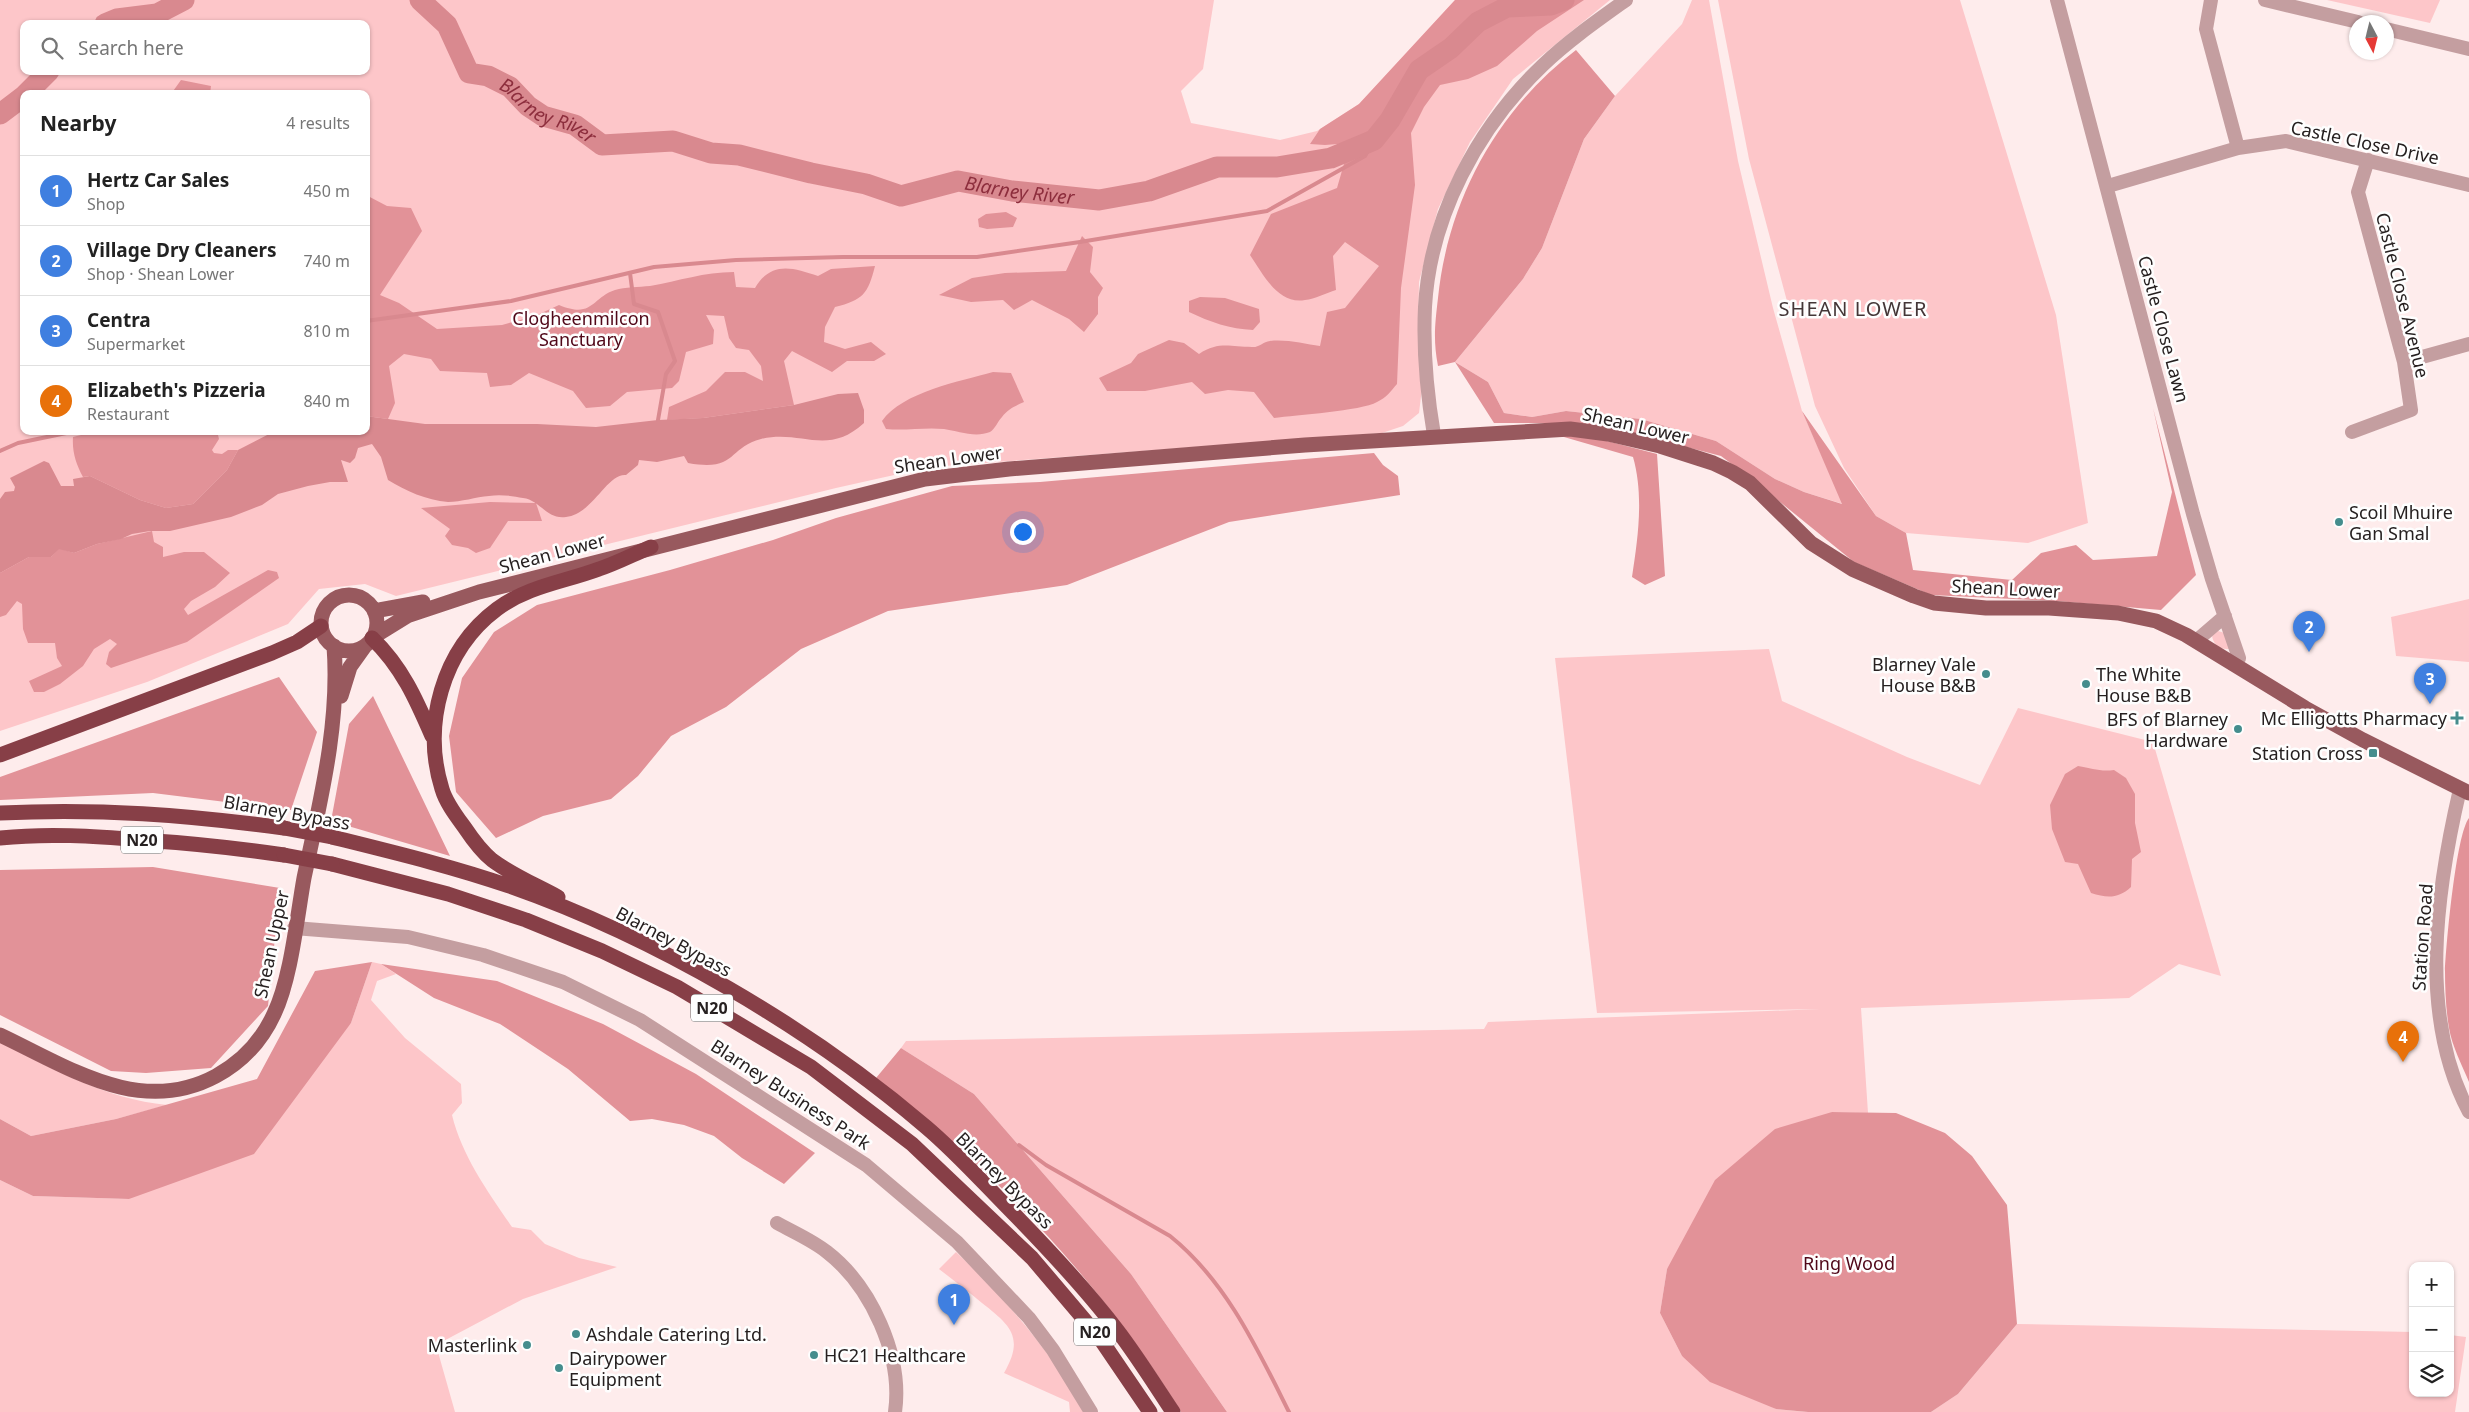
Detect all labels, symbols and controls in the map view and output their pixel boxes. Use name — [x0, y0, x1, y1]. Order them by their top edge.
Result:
north arrow — [2349, 15, 2394, 60]
search box — [20, 20, 370, 75]
icon: search — [38, 34, 66, 62]
text: Search here — [78, 35, 184, 61]
water label: Blarney River — [496, 71, 603, 150]
text: Nearby — [40, 109, 116, 137]
text: 4 results — [286, 112, 350, 134]
street label: Castle Close Drive — [2289, 115, 2441, 169]
text: Hertz Car Sales — [87, 167, 229, 193]
water label: Blarney River — [963, 170, 1077, 211]
text: 1 — [51, 180, 61, 202]
text: 450 m — [303, 180, 350, 202]
text: Shop — [87, 193, 125, 215]
street label: Castle Close Avenue — [2371, 210, 2435, 380]
text: Village Dry Cleaners — [87, 237, 277, 263]
text: 2 — [51, 250, 61, 272]
text: 740 m — [303, 250, 350, 272]
street label: Castle Close Lawn — [2133, 253, 2195, 405]
text: Shop · Shean Lower — [87, 263, 234, 285]
district label: SHEAN LOWER — [1779, 295, 1927, 322]
park label: Clogheenmilcon Sanctuary — [512, 306, 650, 351]
text: Centra — [87, 307, 151, 333]
text: 3 — [51, 320, 61, 342]
text: 810 m — [303, 320, 350, 342]
text: Supermarket — [87, 333, 185, 355]
text: Elizabeth's Pizzeria — [87, 377, 266, 403]
text: 4 — [51, 390, 61, 412]
text: 840 m — [303, 390, 350, 412]
street label: Shean Lower — [1580, 401, 1692, 449]
text: Restaurant — [87, 403, 169, 425]
street label: Shean Lower — [892, 439, 1004, 478]
place label: Scoil Mhuire Gan Smal — [2349, 500, 2453, 545]
marker: Scoil Mhuire Gan Smal — [2333, 516, 2345, 528]
your location — [1010, 519, 1036, 545]
street label: Shean Lower — [496, 527, 608, 579]
street label: Shean Lower — [1951, 573, 2061, 603]
pin: 2 — [2293, 611, 2325, 652]
place label: Blarney Vale House B&B — [1872, 652, 1976, 697]
place label: The White House B&B — [2096, 662, 2191, 707]
pin: 3 — [2414, 663, 2446, 704]
marker: Blarney Vale House B&B — [1980, 668, 1992, 680]
marker: The White House B&B — [2080, 678, 2092, 690]
place label: Mc Elligotts Pharmacy — [2261, 706, 2448, 730]
place label: BFS of Blarney Hardware — [2107, 707, 2229, 752]
marker: Mc Elligotts Pharmacy — [2451, 712, 2463, 724]
marker: BFS of Blarney Hardware — [2232, 723, 2244, 735]
place label: Station Cross — [2252, 741, 2363, 765]
marker: Station Cross — [2367, 747, 2379, 759]
street label: Blarney Bypass — [222, 789, 352, 835]
road number: N20 — [121, 826, 163, 854]
street label: Station Road — [2406, 883, 2438, 991]
street label: Shean Upper — [248, 887, 294, 1000]
street label: Blarney Bypass — [612, 900, 736, 982]
road number: N20 — [691, 994, 733, 1021]
pin: 4 — [2387, 1021, 2419, 1062]
street label: Blarney Business Park — [706, 1033, 876, 1155]
street label: Blarney Bypass — [951, 1126, 1059, 1234]
park label: Ring Wood — [1803, 1251, 1895, 1275]
map controls — [2409, 1262, 2454, 1397]
button: + — [2409, 1262, 2454, 1307]
pin: 1 — [938, 1284, 970, 1325]
button: − — [2409, 1307, 2454, 1352]
road number: N20 — [1074, 1318, 1116, 1345]
place label: Ashdale Catering Ltd. — [586, 1322, 767, 1346]
marker: Ashdale Catering Ltd. — [570, 1328, 582, 1340]
place label: Masterlink — [428, 1333, 517, 1357]
marker: Masterlink — [521, 1339, 533, 1351]
place label: HC21 Healthcare — [824, 1343, 966, 1367]
place label: Dairypower Equipment — [569, 1346, 667, 1391]
marker: HC21 Healthcare — [808, 1349, 820, 1361]
button: layers — [2409, 1352, 2454, 1397]
marker: Dairypower Equipment — [553, 1362, 565, 1374]

